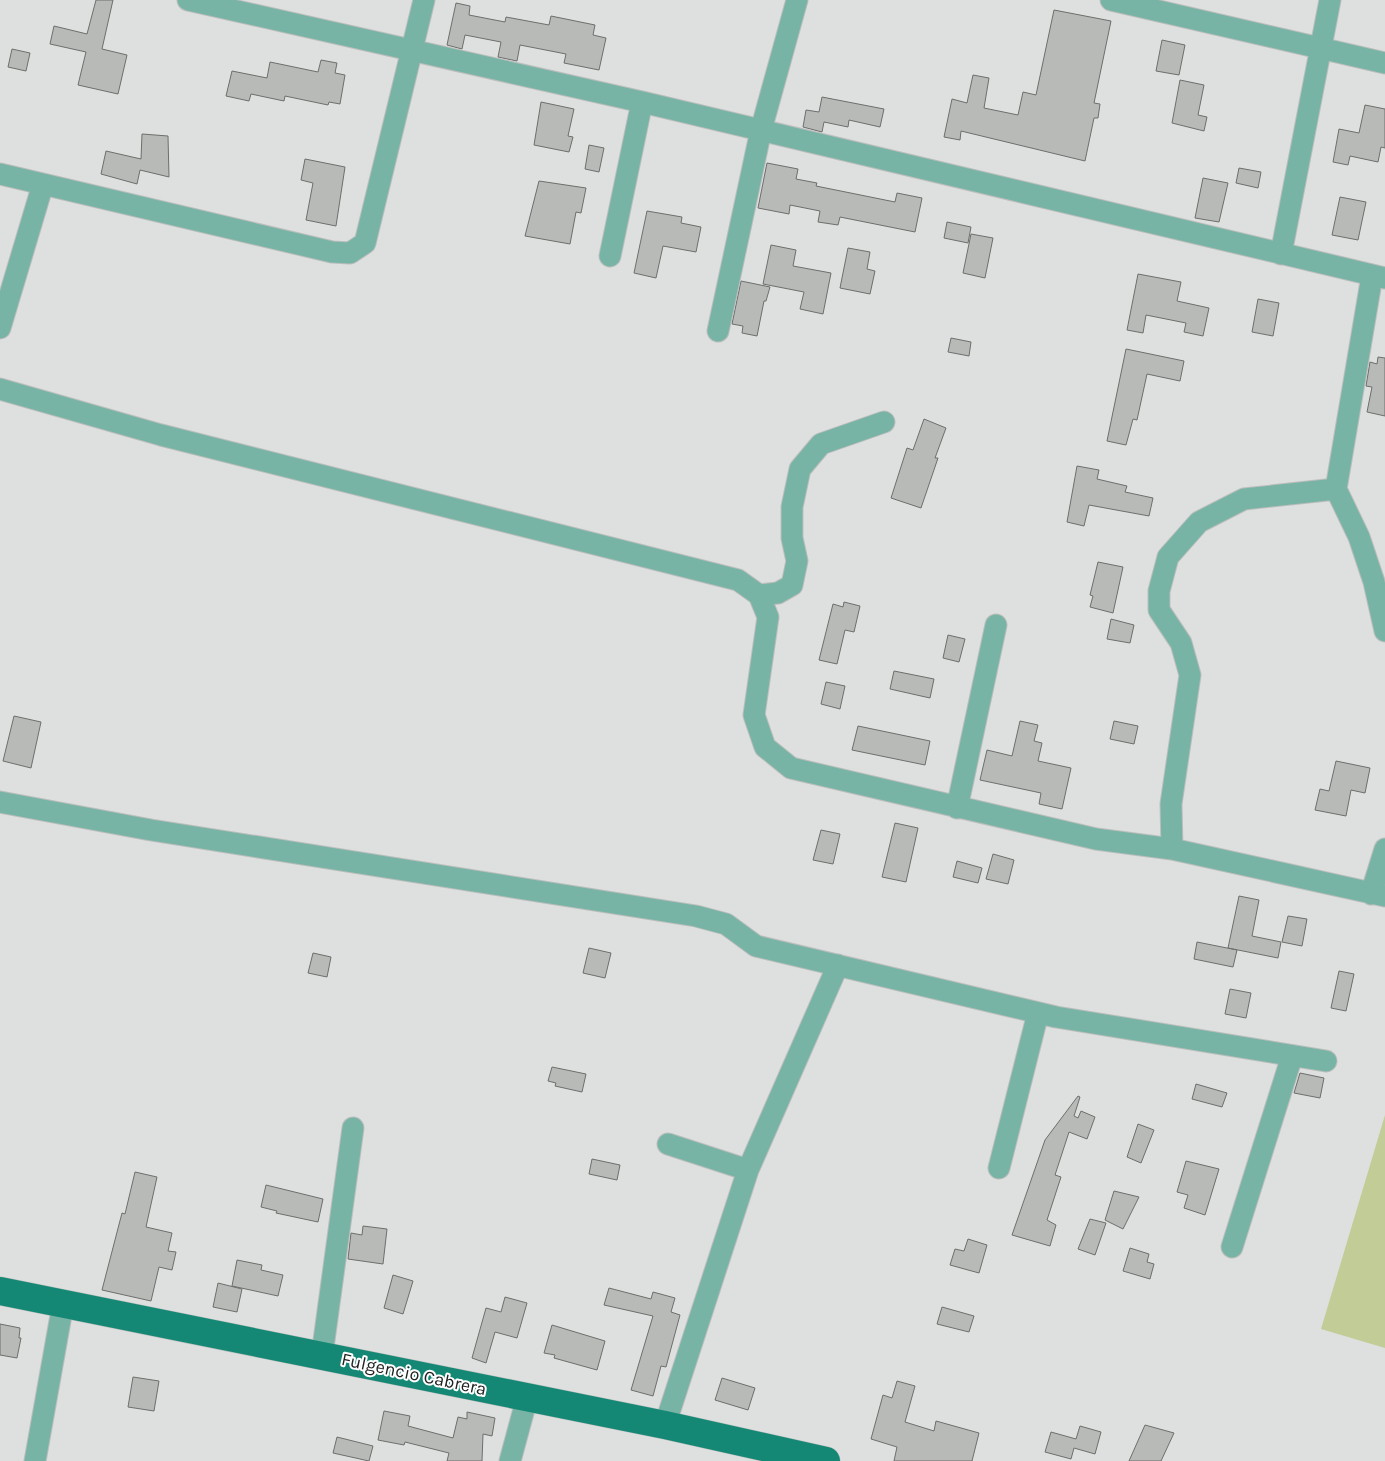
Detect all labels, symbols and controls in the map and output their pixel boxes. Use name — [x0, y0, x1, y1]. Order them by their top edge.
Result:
street label: Fulgencio Cabrera — [339, 1348, 489, 1400]

